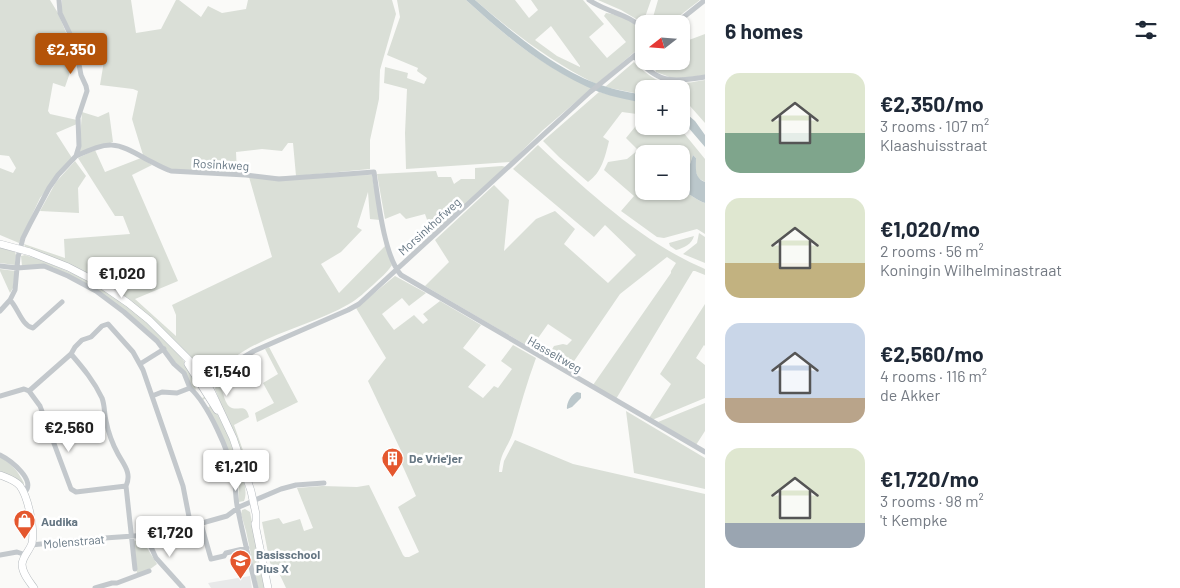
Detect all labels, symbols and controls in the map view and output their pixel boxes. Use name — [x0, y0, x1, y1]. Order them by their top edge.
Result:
north arrow — [635, 15, 690, 70]
map controls — [635, 15, 690, 200]
icon: filters — [1132, 16, 1160, 44]
text: 6 homes — [725, 18, 803, 43]
pin: €2,350 — [30, 32, 112, 75]
text: €2,350 — [46, 39, 96, 58]
button: + — [635, 80, 690, 135]
text: €2,350/mo — [880, 91, 984, 116]
icon: home — [765, 93, 825, 153]
text: 3 rooms · 107 m² — [880, 116, 989, 135]
text: Klaashuisstraat — [880, 135, 988, 154]
button: − — [635, 145, 690, 200]
street label: Rosinkweg — [192, 156, 250, 172]
street label: Morsinkhofweg — [395, 194, 463, 258]
text: €1,020/mo — [880, 216, 980, 241]
icon: home — [765, 218, 825, 278]
text: 2 rooms · 56 m² — [880, 241, 984, 260]
pin: €1,020 — [81, 256, 163, 299]
text: Koningin Wilhelminastraat — [880, 260, 1062, 279]
text: €1,020 — [99, 263, 145, 282]
street label: Hasseltweg — [525, 333, 585, 375]
text: €2,560/mo — [880, 341, 984, 366]
icon: home — [765, 343, 825, 403]
pin: €1,540 — [186, 354, 268, 397]
text: €1,540 — [203, 361, 251, 380]
text: 4 rooms · 116 m² — [880, 366, 987, 385]
text: de Akker — [880, 385, 940, 404]
pin: €2,560 — [28, 410, 110, 453]
text: €2,560 — [44, 417, 94, 436]
building icon: De Vrie'jer — [381, 446, 405, 477]
pin: €1,210 — [195, 450, 277, 492]
place label: De Vrie'jer — [409, 451, 463, 465]
text: €1,210 — [214, 456, 258, 475]
text: €1,720/mo — [880, 466, 979, 491]
icon: home — [765, 468, 825, 528]
text: 3 rooms · 98 m² — [880, 491, 984, 510]
shop icon: Audika — [13, 509, 37, 540]
text: 't Kempke — [880, 510, 948, 529]
place label: Audika — [41, 514, 78, 528]
pin: €1,720 — [129, 516, 211, 558]
text: €1,720 — [147, 522, 193, 541]
street label: Molenstraat — [43, 531, 105, 551]
place label: Basisschool Pius X — [256, 547, 320, 575]
school or university icon: Basisschool Pius X — [228, 549, 252, 580]

